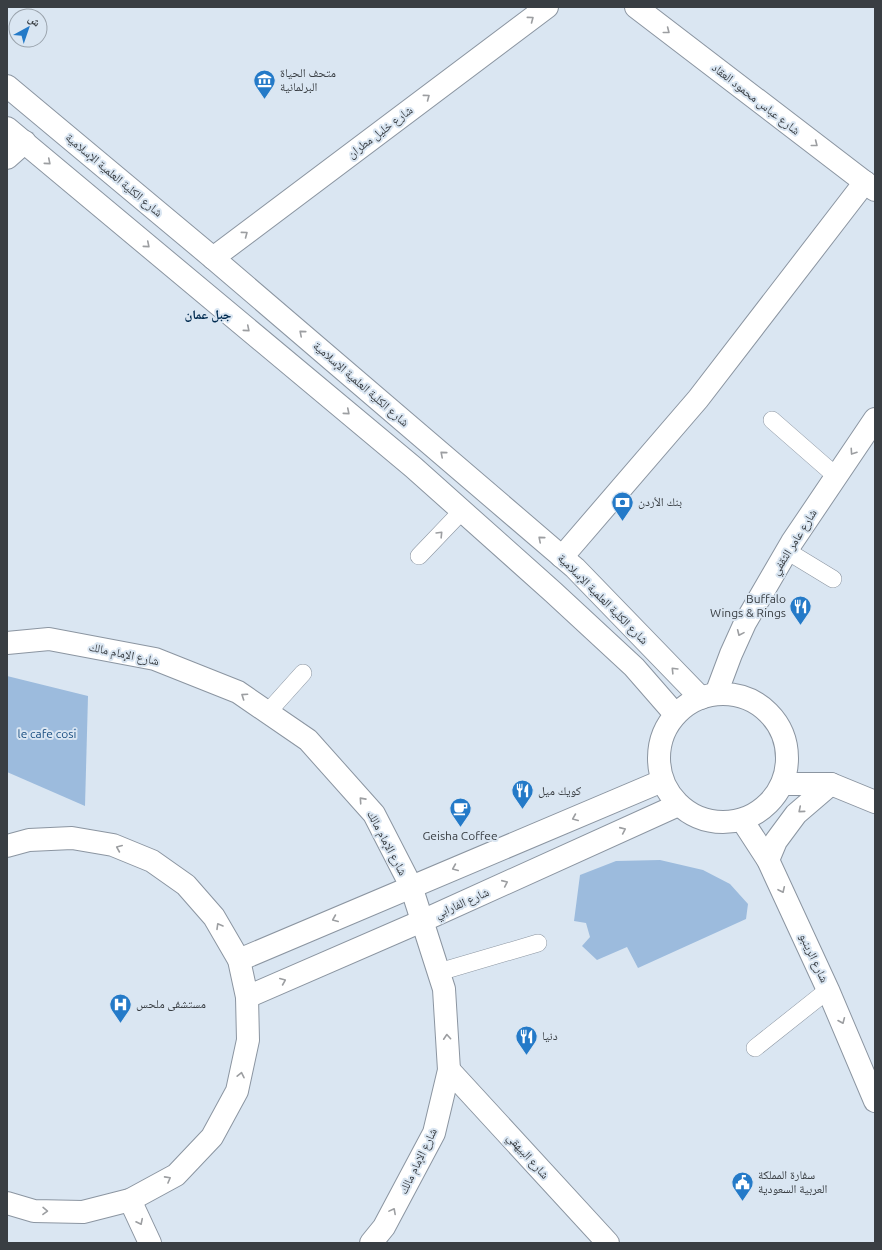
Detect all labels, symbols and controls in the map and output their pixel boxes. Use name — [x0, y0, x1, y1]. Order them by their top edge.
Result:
north arrow — [8, 8, 48, 48]
text: ش — [25, 12, 43, 30]
one-way arrow — [527, 17, 534, 24]
one-way arrow — [663, 26, 670, 33]
street label: شارع عباس محمود العقاد — [709, 60, 803, 139]
place label: متحف الحياة البرلمانية — [280, 66, 336, 94]
museum icon: متحف الحياة البرلمانية — [252, 67, 278, 100]
one-way arrow — [423, 95, 430, 102]
street label: شارع خليل مطران — [345, 103, 416, 162]
street label: شارع الكلية العلمية الإسلامية — [62, 130, 165, 220]
one-way arrow — [810, 139, 817, 146]
one-way arrow — [43, 157, 50, 164]
one-way arrow — [240, 232, 247, 239]
one-way arrow — [143, 241, 150, 248]
district label: جبل عمان — [184, 307, 232, 323]
one-way arrow — [242, 324, 250, 331]
one-way arrow — [299, 331, 306, 338]
street label: شارع الكلية العلمية الإسلامية — [310, 339, 412, 430]
one-way arrow — [342, 408, 349, 415]
one-way arrow — [851, 447, 858, 454]
one-way arrow — [440, 452, 447, 459]
bank icon: بنك الأردن — [610, 489, 636, 522]
place label: بنك الأردن — [638, 495, 682, 509]
street label: شارع عامر الثقفي — [768, 506, 822, 579]
one-way arrow — [435, 531, 443, 539]
one-way arrow — [539, 537, 546, 544]
street label: شارع الكلية العلمية الإسلامية — [554, 551, 651, 648]
place label: Buffalo Wings & Rings — [710, 592, 786, 619]
restaurant icon: Buffalo Wings & Rings — [788, 593, 814, 626]
one-way arrow — [737, 629, 745, 637]
street label: شارع الإمام مالك — [87, 640, 161, 669]
one-way arrow — [671, 667, 679, 675]
one-way arrow — [241, 693, 248, 701]
park label: le cafe cosi — [18, 727, 77, 740]
restaurant icon: كويك ميل — [510, 778, 536, 811]
place label: كويك ميل — [538, 784, 581, 798]
cafe icon: Geisha Coffee — [447, 796, 473, 829]
one-way arrow — [359, 797, 366, 805]
one-way arrow — [798, 805, 806, 812]
street label: شارع الإمام مالك — [363, 808, 410, 878]
one-way arrow — [571, 813, 578, 821]
one-way arrow — [619, 827, 626, 835]
place label: Geisha Coffee — [422, 829, 498, 842]
one-way arrow — [116, 844, 123, 852]
one-way arrow — [451, 863, 459, 871]
one-way arrow — [500, 880, 508, 888]
street label: شارع الفارابي — [433, 885, 493, 924]
one-way arrow — [777, 886, 785, 894]
one-way arrow — [332, 914, 340, 922]
one-way arrow — [217, 923, 224, 930]
street label: شارع الرينبو — [796, 931, 831, 985]
one-way arrow — [279, 978, 287, 986]
hospital icon: مستشفى ملحس — [107, 991, 133, 1024]
place label: مستشفى ملحس — [136, 997, 206, 1011]
one-way arrow — [837, 1018, 845, 1025]
restaurant icon: دنيا — [514, 1023, 540, 1056]
place label: دنيا — [542, 1029, 558, 1043]
one-way arrow — [443, 1034, 452, 1040]
one-way arrow — [236, 1072, 244, 1078]
street label: شارع الإمام مالك — [396, 1126, 441, 1197]
street label: شارع البيهقي — [502, 1130, 552, 1184]
place label: سفارة المملكة العربية السعودية — [758, 1168, 828, 1196]
public building icon: سفارة المملكة العربية السعودية — [729, 1169, 755, 1202]
one-way arrow — [164, 1176, 171, 1183]
one-way arrow — [42, 1207, 48, 1215]
one-way arrow — [388, 1208, 395, 1215]
one-way arrow — [135, 1217, 143, 1225]

